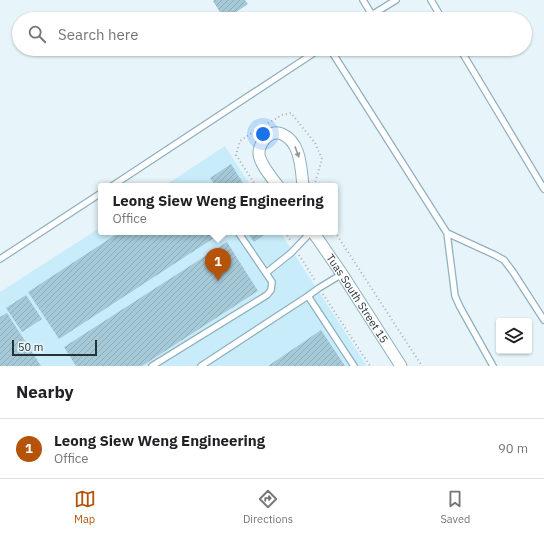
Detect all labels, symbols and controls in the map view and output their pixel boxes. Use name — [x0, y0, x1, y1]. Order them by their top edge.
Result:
search box — [12, 12, 532, 56]
icon: search — [26, 23, 48, 45]
text: Search here — [58, 25, 138, 44]
your location — [253, 124, 273, 144]
one-way arrow — [294, 147, 300, 159]
popup — [98, 183, 338, 235]
text: Leong Siew Weng Engineering — [112, 191, 324, 210]
text: Office — [112, 210, 147, 227]
pin: 1 — [205, 248, 231, 281]
street label: Tuas South Street 15 — [323, 251, 391, 346]
map controls — [496, 318, 532, 354]
button: layers — [496, 318, 532, 354]
scale bar — [12, 338, 97, 357]
text: 50 m — [18, 340, 43, 354]
text: Nearby — [16, 381, 74, 403]
text: Leong Siew Weng Engineering — [54, 431, 265, 450]
text: 1 — [25, 440, 33, 457]
text: 90 m — [498, 440, 528, 457]
text: Office — [54, 450, 88, 467]
tab: Map — [74, 488, 96, 526]
tab: Directions — [243, 488, 293, 526]
tab: Saved — [440, 488, 470, 526]

